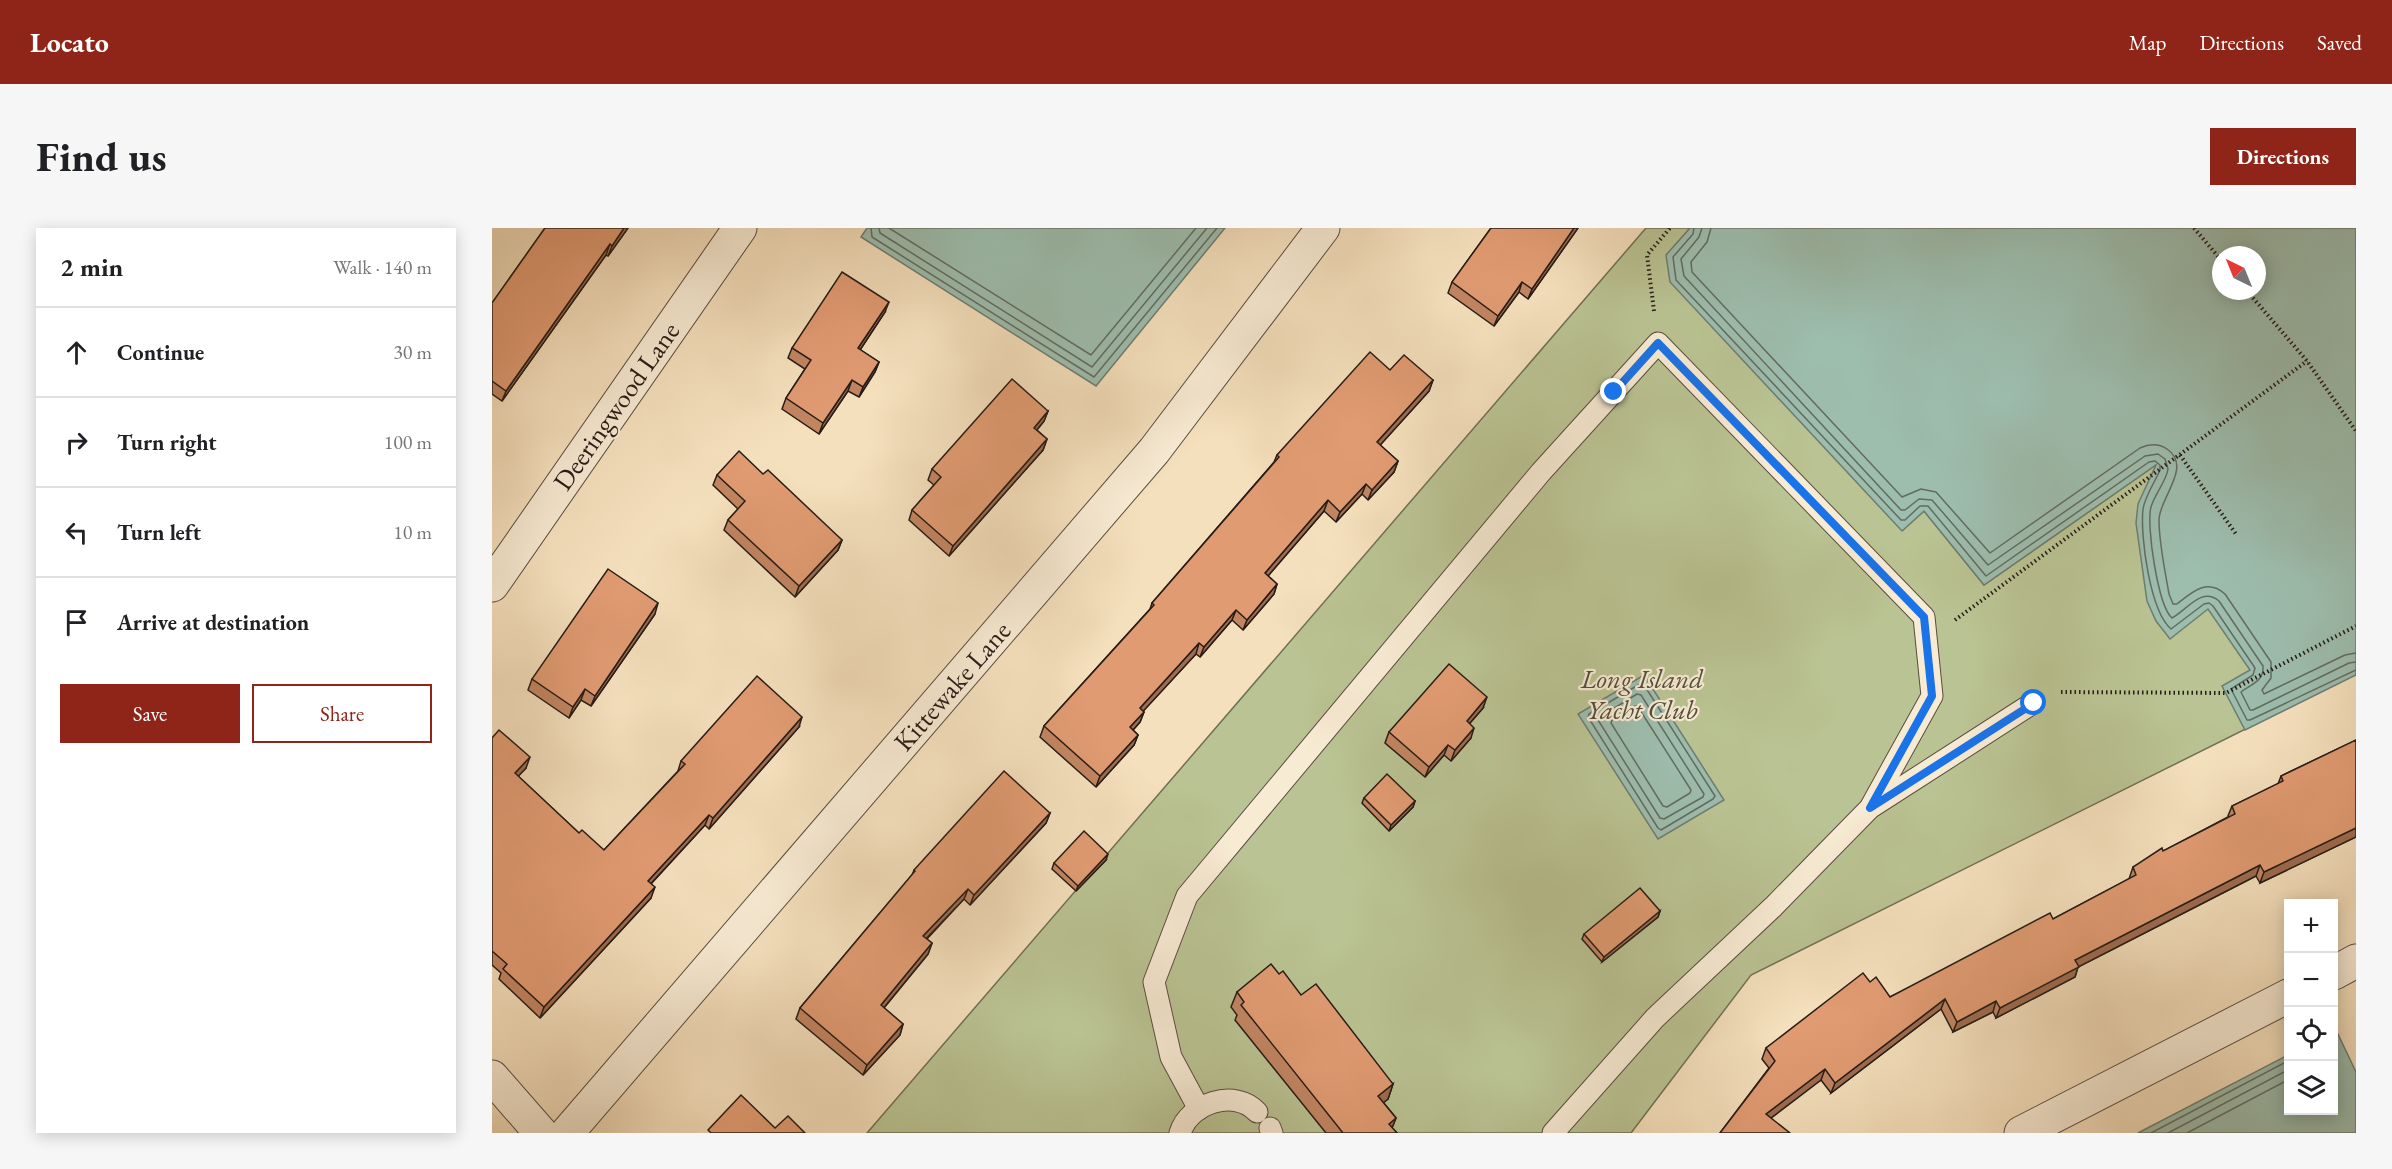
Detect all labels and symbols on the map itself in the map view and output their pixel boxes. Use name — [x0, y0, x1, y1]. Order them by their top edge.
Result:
north arrow — [2212, 246, 2266, 300]
street label: Deeringwood Lane — [545, 315, 687, 497]
route end — [1600, 378, 1626, 404]
street label: Kittewake Lane — [886, 614, 1018, 758]
park label: Long Island Yacht Club — [1580, 661, 1704, 727]
route start — [2020, 689, 2046, 715]

